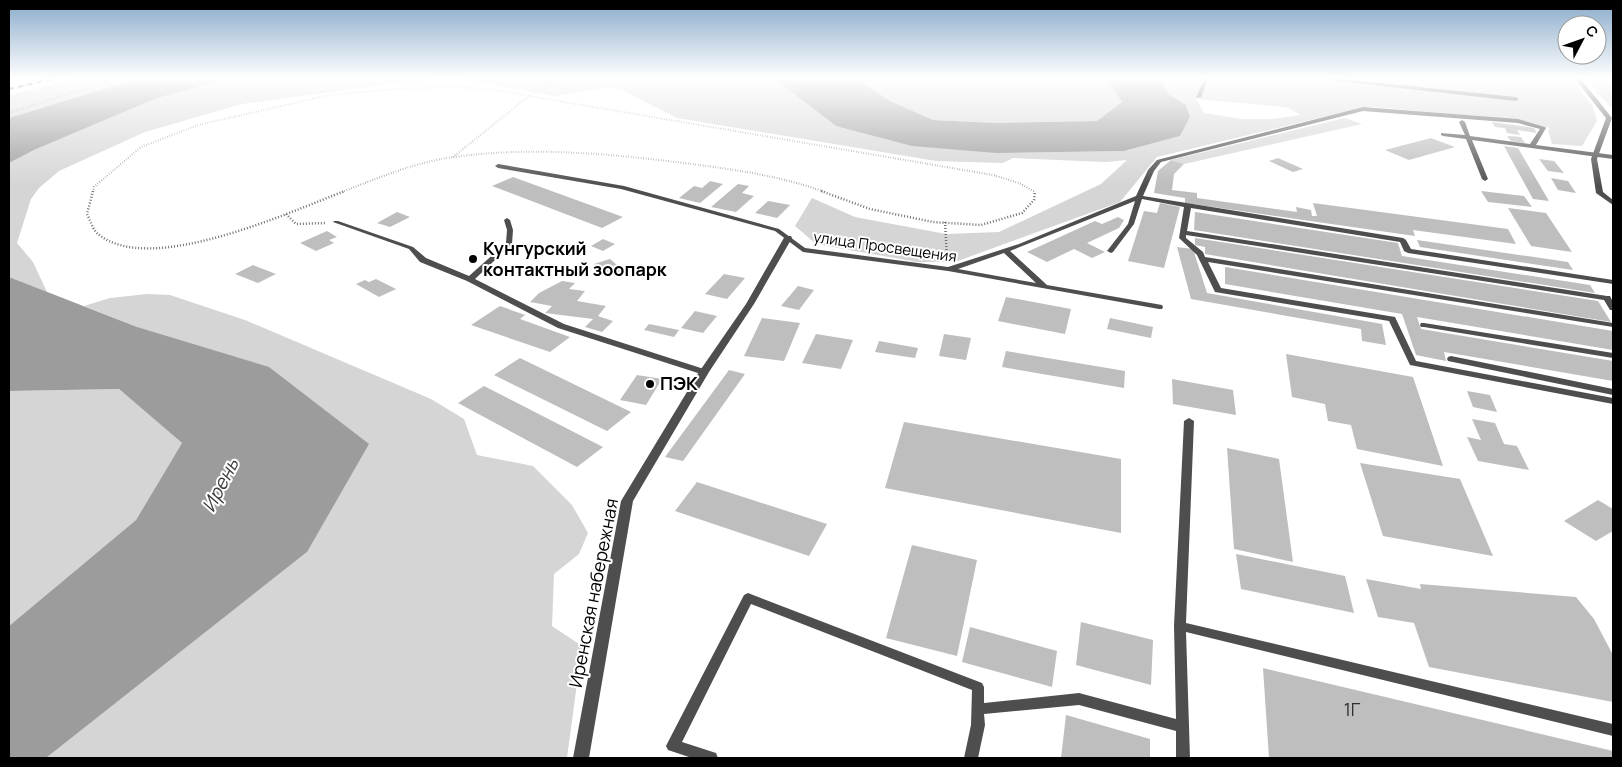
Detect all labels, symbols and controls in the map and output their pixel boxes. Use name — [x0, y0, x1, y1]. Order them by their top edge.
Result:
north arrow — [1557, 15, 1607, 65]
text: С — [1582, 21, 1603, 41]
street label: улица Просвещения — [812, 226, 958, 267]
place label: Кунгурский контактный зоопарк — [483, 236, 668, 281]
marker: Кунгурский контактный зоопарк — [467, 253, 479, 265]
place label: ПЭК — [660, 371, 698, 395]
marker: ПЭК — [644, 378, 656, 390]
water label: Ирень — [196, 453, 245, 516]
street label: Иренская набережная — [563, 496, 623, 689]
house number: 1Г — [1344, 697, 1361, 721]

